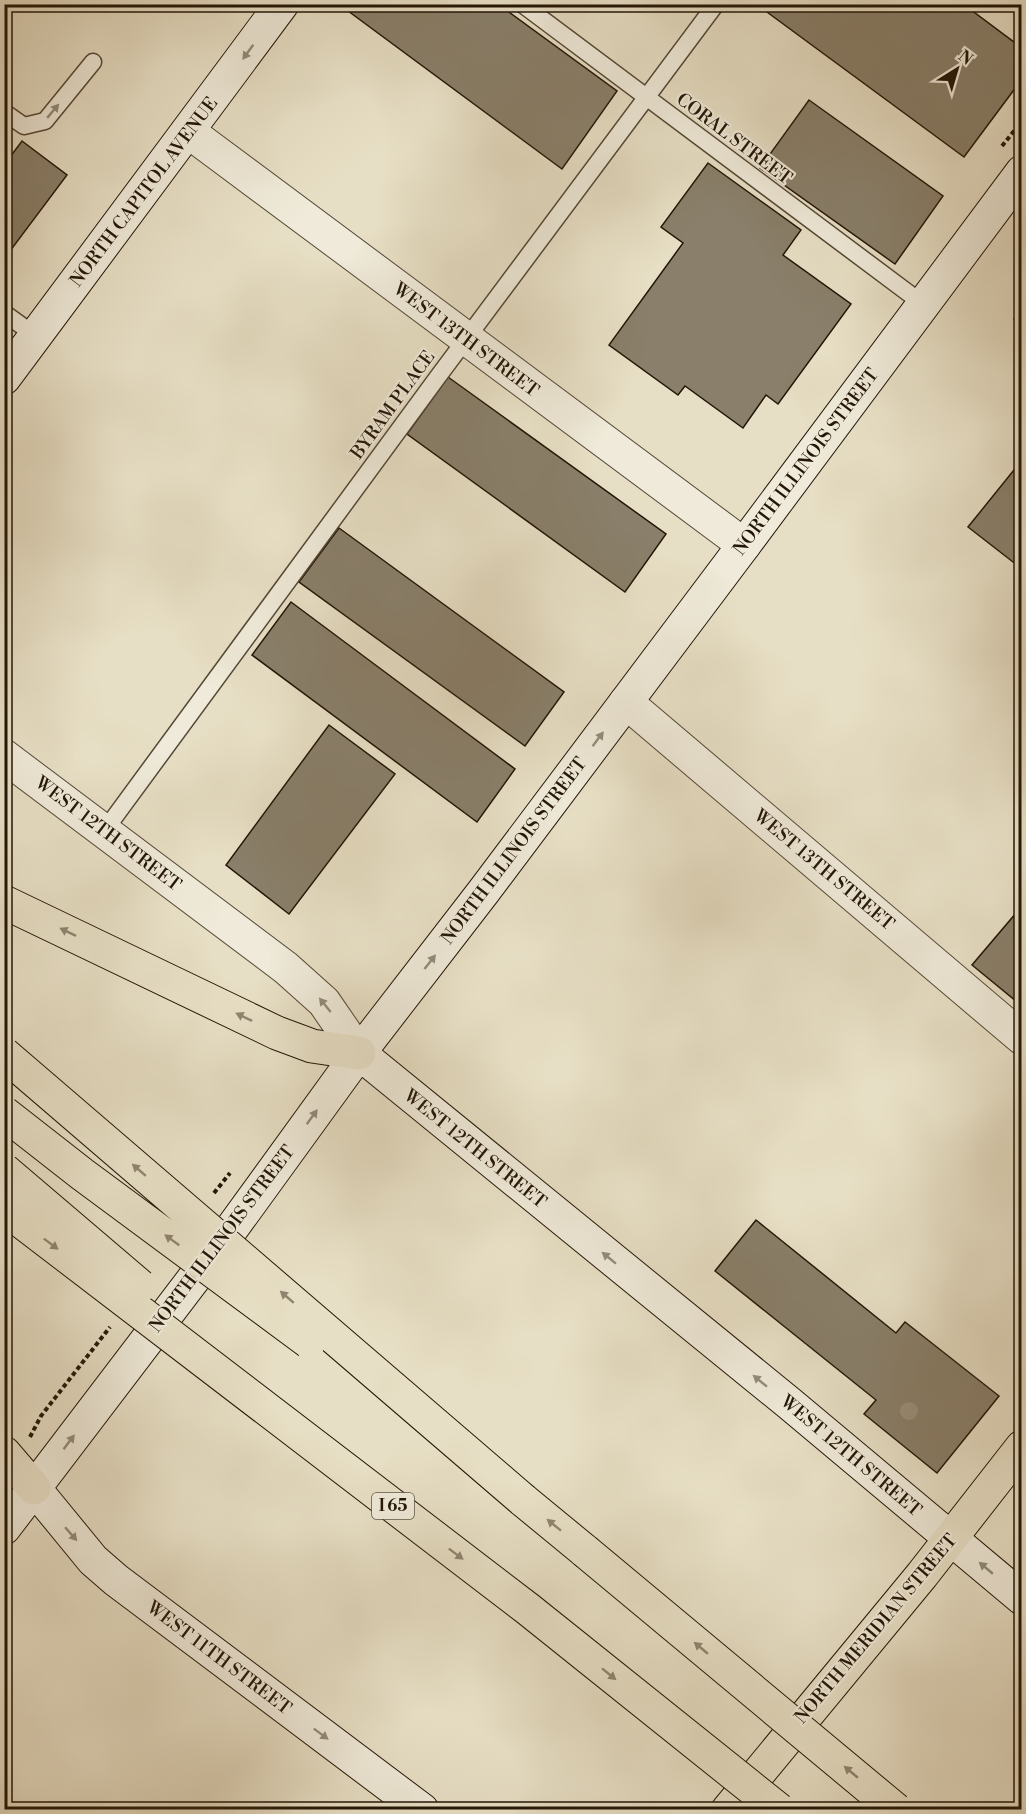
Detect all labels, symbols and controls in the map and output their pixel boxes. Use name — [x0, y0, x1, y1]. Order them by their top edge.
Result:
north arrow — [927, 39, 987, 99]
one-way arrow — [242, 43, 254, 59]
text: N — [954, 46, 977, 70]
street label: CORAL STREET — [672, 88, 797, 190]
street label: NORTH CAPITOL AVENUE — [65, 92, 223, 292]
one-way arrow — [46, 104, 59, 119]
street label: WEST 13TH STREET — [388, 277, 544, 402]
street label: BYRAM PLACE — [345, 346, 440, 465]
street label: NORTH ILLINOIS STREET — [728, 364, 884, 560]
one-way arrow — [592, 732, 604, 748]
street label: NORTH ILLINOIS STREET — [436, 753, 592, 949]
street label: WEST 12TH STREET — [30, 771, 186, 897]
street label: WEST 13TH STREET — [748, 804, 899, 936]
one-way arrow — [60, 928, 77, 937]
one-way arrow — [423, 954, 435, 969]
one-way arrow — [319, 997, 332, 1013]
one-way arrow — [235, 1012, 252, 1022]
street label: WEST 12TH STREET — [398, 1084, 551, 1214]
one-way arrow — [306, 1110, 318, 1126]
street label: NORTH ILLINOIS STREET — [144, 1141, 300, 1337]
one-way arrow — [132, 1163, 147, 1177]
one-way arrow — [164, 1235, 179, 1247]
one-way arrow — [43, 1237, 59, 1250]
one-way arrow — [602, 1252, 617, 1265]
one-way arrow — [280, 1291, 295, 1304]
one-way arrow — [753, 1375, 768, 1387]
street label: WEST 12TH STREET — [775, 1390, 927, 1522]
one-way arrow — [63, 1434, 75, 1449]
road number: I 65 — [372, 1493, 414, 1519]
one-way arrow — [546, 1519, 562, 1532]
one-way arrow — [64, 1526, 77, 1541]
street label: NORTH MERIDIAN STREET — [790, 1529, 962, 1729]
one-way arrow — [448, 1547, 463, 1559]
one-way arrow — [978, 1562, 994, 1575]
street label: WEST 11TH STREET — [141, 1596, 296, 1720]
one-way arrow — [693, 1641, 709, 1654]
one-way arrow — [601, 1668, 617, 1681]
one-way arrow — [312, 1728, 328, 1740]
one-way arrow — [844, 1766, 859, 1779]

